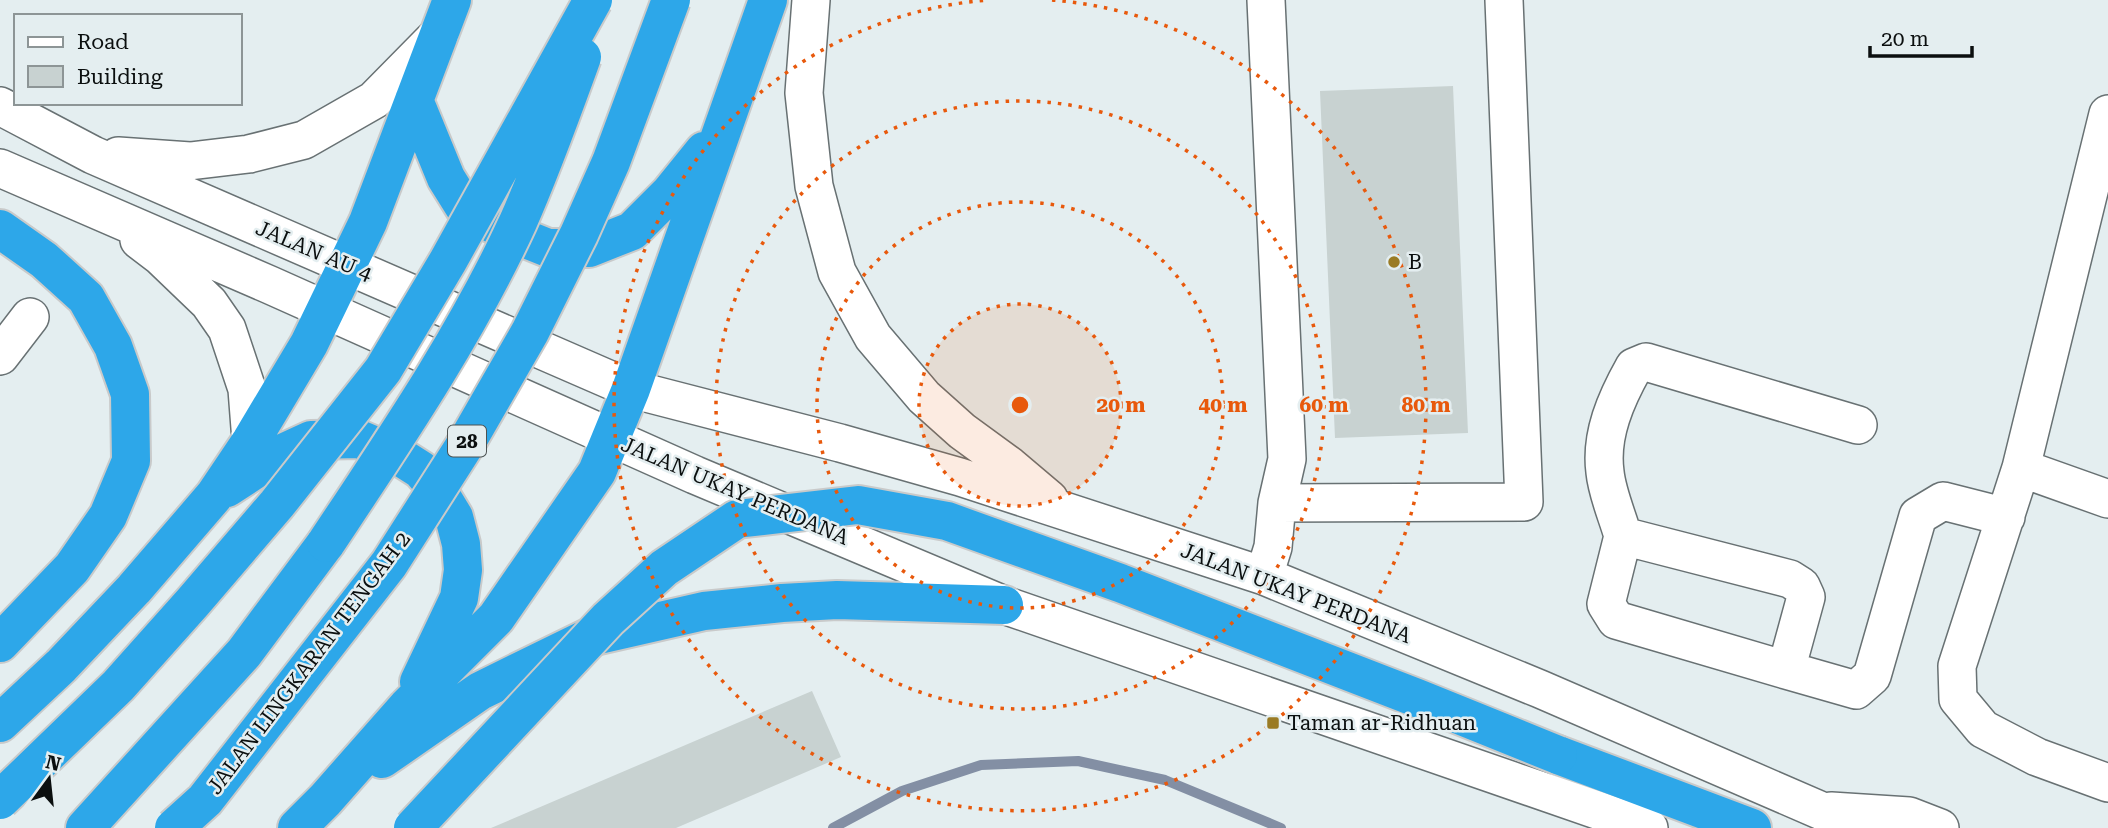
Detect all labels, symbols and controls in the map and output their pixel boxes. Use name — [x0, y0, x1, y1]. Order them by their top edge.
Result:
legend — [14, 14, 242, 105]
scale bar — [1870, 14, 1972, 58]
text: 20 m — [1881, 27, 1929, 51]
text: Road — [77, 30, 129, 54]
text: Building — [77, 65, 163, 89]
street label: JALAN AU 4 — [252, 216, 376, 286]
place label: B — [1408, 250, 1422, 274]
marker: B — [1386, 254, 1402, 270]
centre of rings — [1008, 393, 1032, 417]
text: 20 m — [1096, 393, 1146, 417]
text: 40 m — [1198, 393, 1248, 417]
text: 60 m — [1299, 393, 1349, 417]
text: 80 m — [1401, 393, 1451, 417]
road number: 28 — [448, 426, 486, 456]
street label: JALAN UKAY PERDANA — [618, 432, 853, 550]
street label: JALAN LINGKARAN TENGAH 2 — [203, 527, 415, 799]
street label: JALAN UKAY PERDANA — [1177, 538, 1415, 648]
place label: Taman ar-Ridhuan — [1287, 711, 1477, 735]
marker: Taman ar-Ridhuan — [1265, 715, 1281, 731]
north arrow — [14, 744, 84, 814]
text: N — [43, 750, 64, 776]

